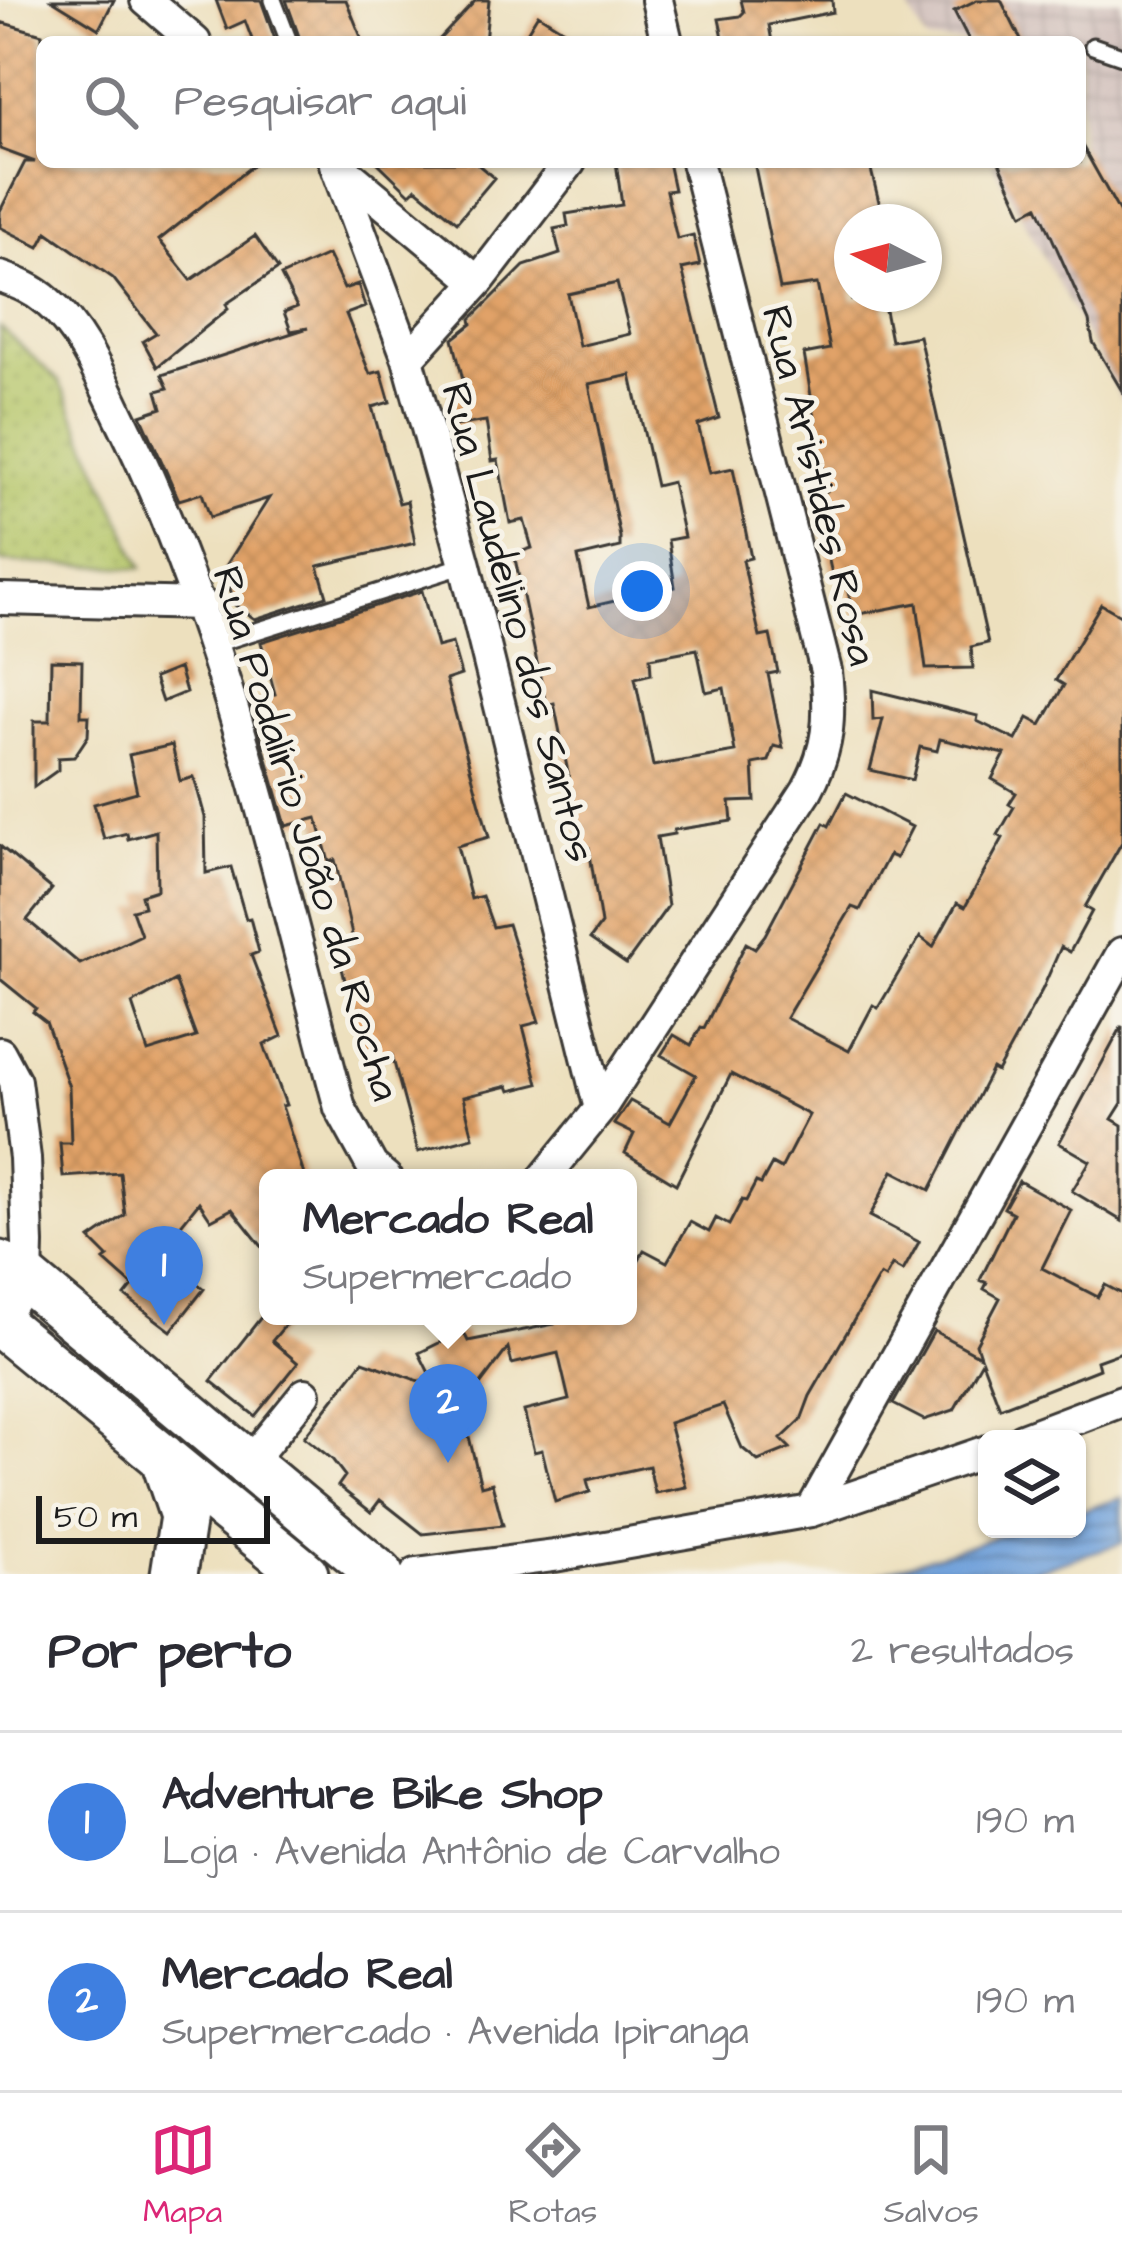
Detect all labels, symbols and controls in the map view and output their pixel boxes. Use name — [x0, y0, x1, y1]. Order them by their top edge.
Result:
search box — [36, 36, 1086, 168]
icon: search — [78, 69, 144, 135]
text: Pesquisar aqui — [174, 71, 466, 133]
north arrow — [834, 204, 942, 312]
street label: Rua Aristides Rosa — [745, 300, 891, 672]
street label: Rua Laudelino dos Santos — [425, 377, 609, 869]
street label: Rua Podalírio João da Rocha — [196, 560, 414, 1108]
your location — [612, 561, 672, 621]
popup — [259, 1169, 637, 1325]
text: Mercado Real — [303, 1189, 593, 1251]
pin: 1 — [125, 1226, 203, 1325]
text: Supermercado — [303, 1251, 571, 1305]
pin: 2 — [409, 1364, 487, 1463]
map controls — [978, 1430, 1086, 1538]
button: layers — [978, 1430, 1086, 1538]
scale bar — [36, 1490, 270, 1543]
text: 50 m — [54, 1494, 137, 1540]
text: Por perto — [48, 1617, 291, 1688]
text: 2 resultados — [851, 1625, 1074, 1679]
text: Adventure Bike Shop — [162, 1764, 603, 1826]
text: 1 — [85, 1795, 90, 1849]
text: 190 m — [976, 1795, 1074, 1849]
text: Loja · Avenida Antônio de Carvalho — [162, 1826, 780, 1880]
text: Mercado Real — [162, 1944, 453, 2006]
text: 2 — [76, 1975, 98, 2029]
text: 190 m — [976, 1975, 1074, 2029]
text: Supermercado · Avenida Ipiranga — [162, 2006, 749, 2060]
tab: Mapa — [143, 2117, 222, 2235]
tab: Rotas — [509, 2117, 597, 2235]
tab: Salvos — [883, 2117, 979, 2235]

